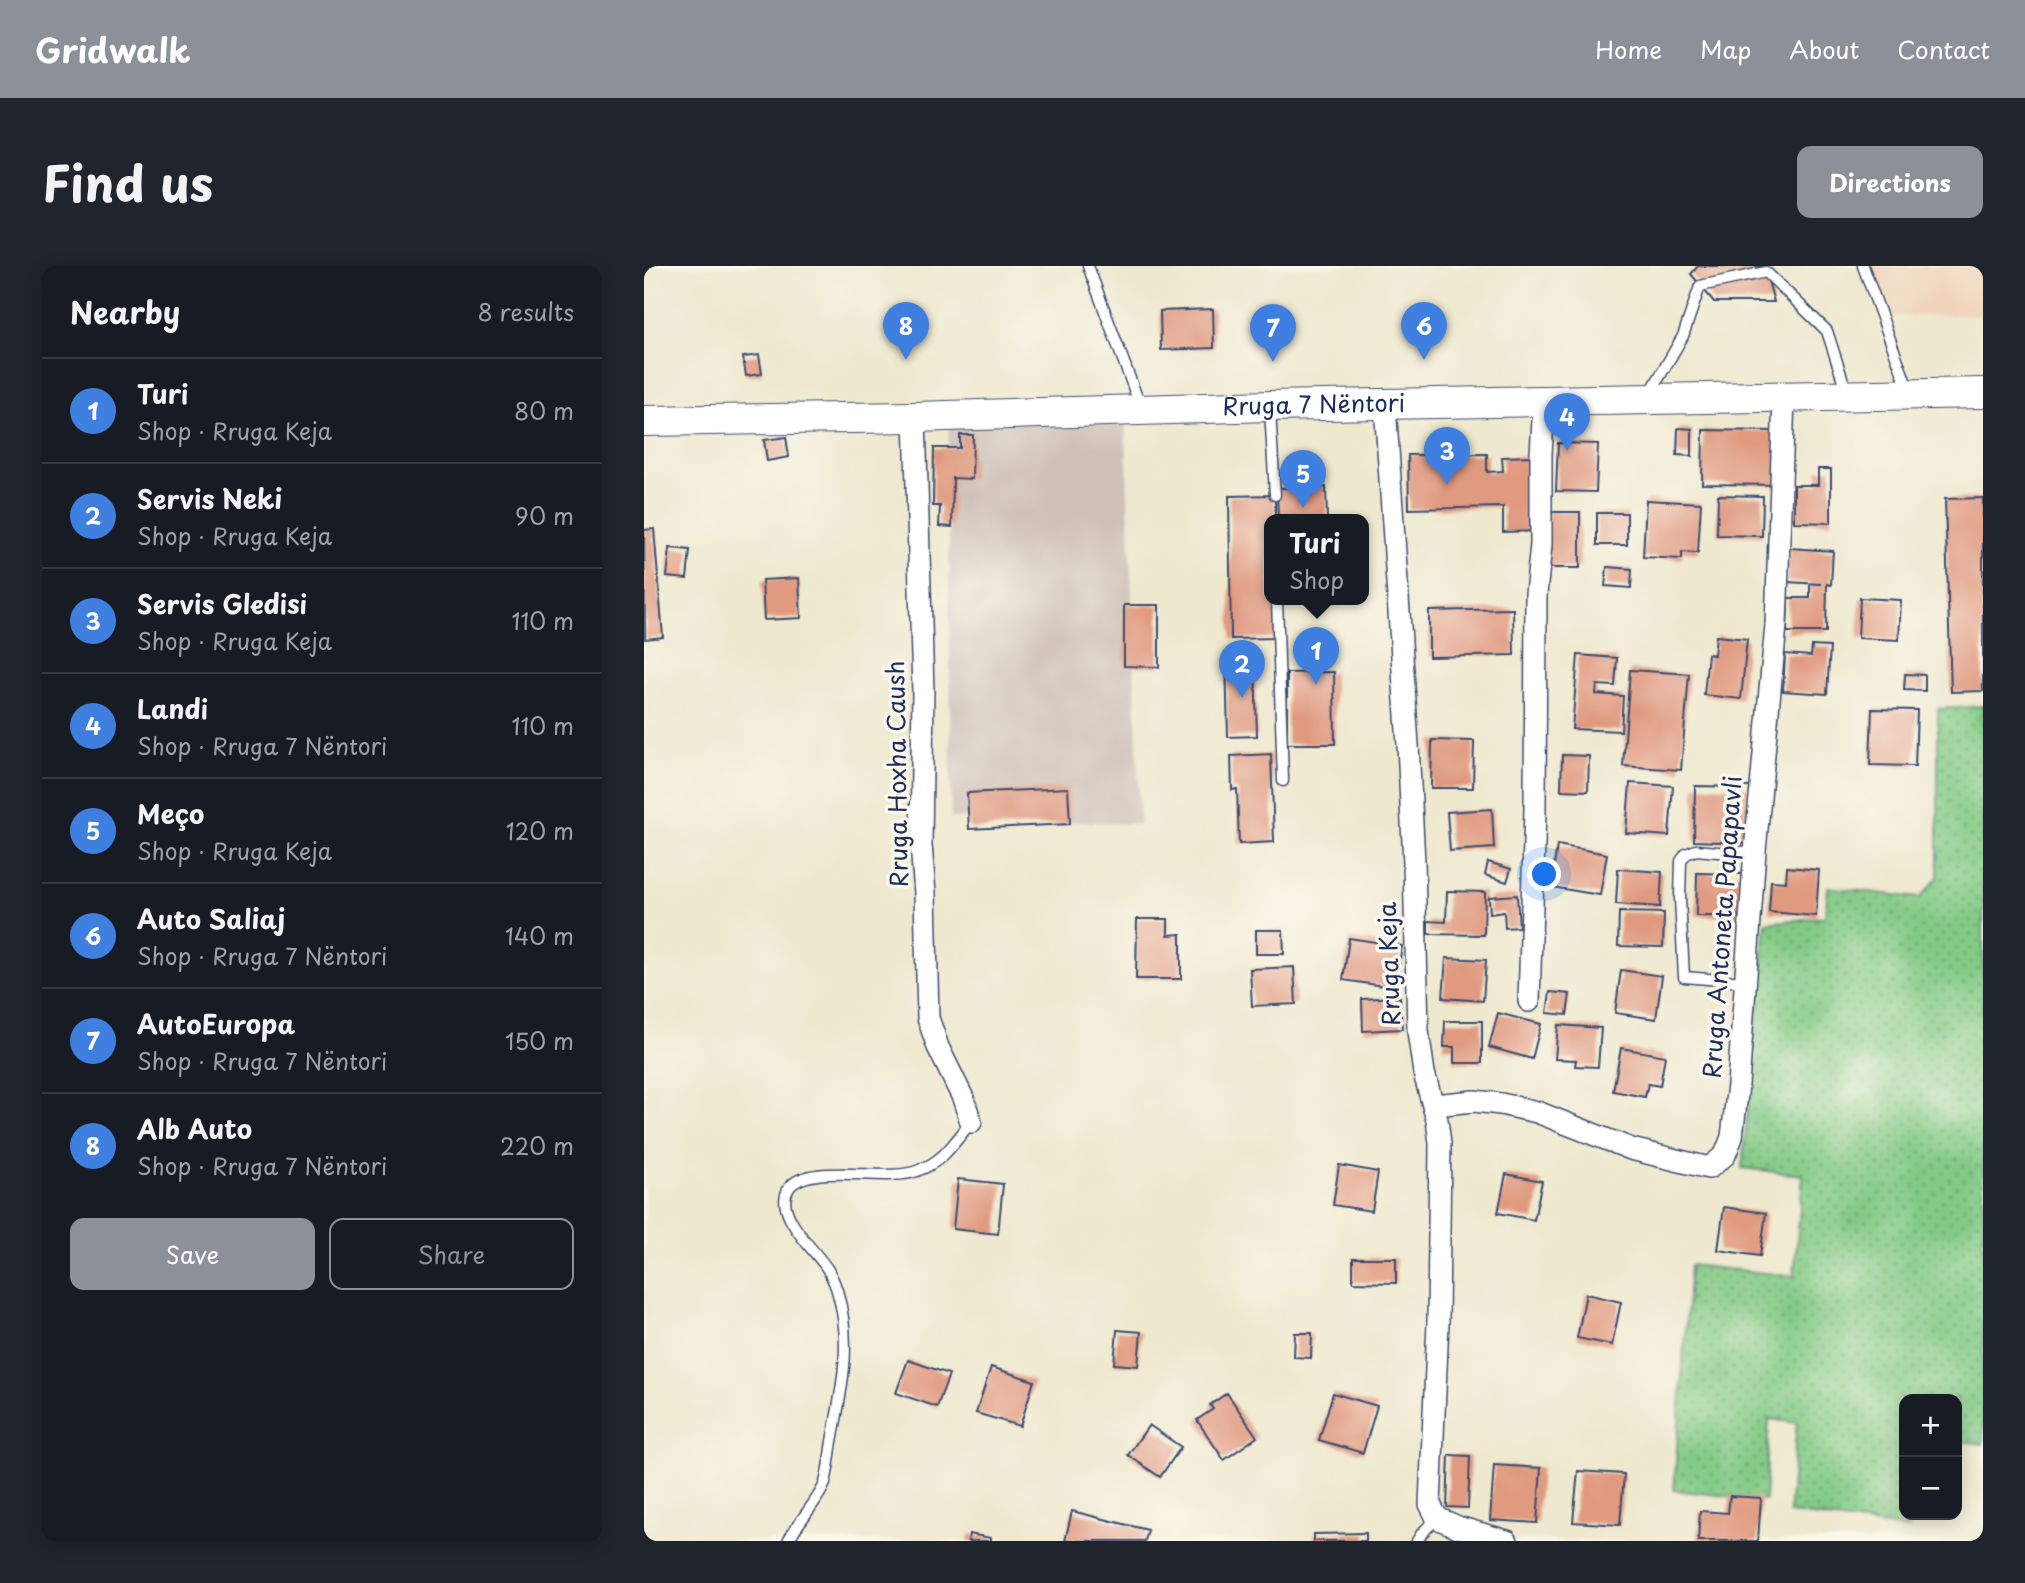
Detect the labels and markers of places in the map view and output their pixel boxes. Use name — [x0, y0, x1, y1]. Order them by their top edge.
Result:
pin: 8 — [883, 302, 929, 360]
pin: 6 — [1401, 302, 1447, 360]
pin: 7 — [1250, 304, 1296, 362]
pin: 4 — [1544, 393, 1590, 451]
pin: 3 — [1424, 427, 1470, 485]
pin: 5 — [1280, 450, 1326, 508]
pin: 1 — [1293, 627, 1339, 685]
pin: 2 — [1219, 640, 1265, 698]

